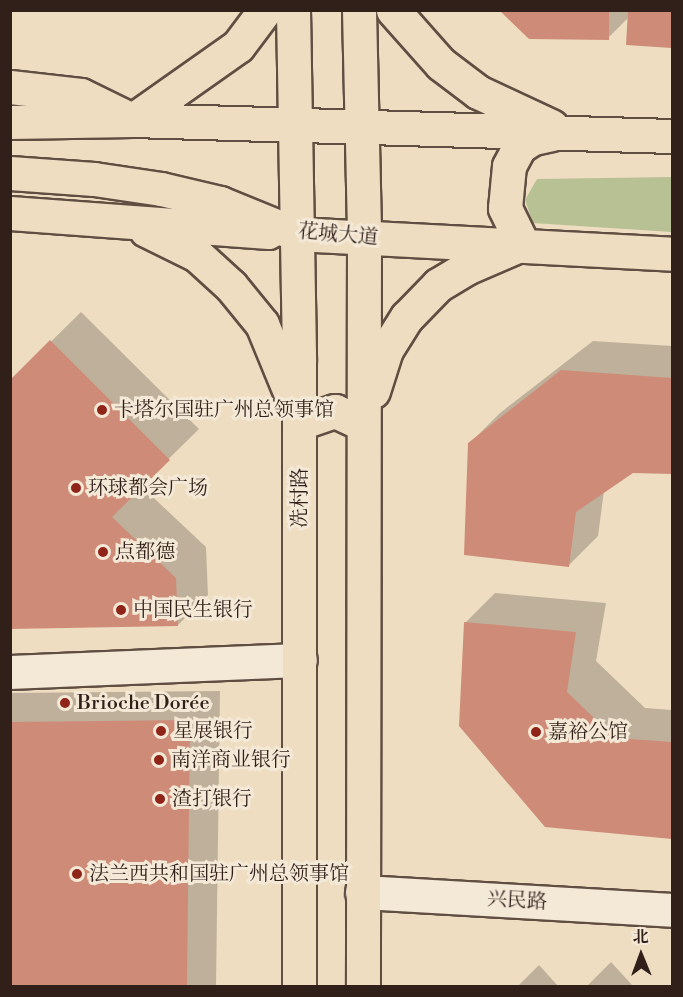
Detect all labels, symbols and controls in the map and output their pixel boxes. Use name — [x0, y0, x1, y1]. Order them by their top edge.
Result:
street label: 花城大道 — [297, 220, 379, 250]
place label: 卡塔尔国驻广州总领事馆 — [114, 398, 334, 422]
marker: 卡塔尔国驻广州总领事馆 — [95, 403, 109, 417]
street label: 冼村路 — [288, 468, 312, 528]
place label: 环球都会广场 — [88, 476, 208, 500]
marker: 环球都会广场 — [69, 481, 83, 495]
place label: 点都德 — [115, 540, 175, 564]
marker: 点都德 — [96, 545, 110, 559]
place label: 中国民生银行 — [133, 598, 253, 622]
marker: 中国民生银行 — [114, 603, 128, 617]
place label: Brioche Dorée — [77, 691, 209, 715]
marker: Brioche Dorée — [58, 696, 72, 710]
place label: 星展银行 — [173, 719, 253, 743]
place label: 嘉裕公馆 — [548, 720, 628, 744]
marker: 星展银行 — [154, 724, 168, 738]
marker: 嘉裕公馆 — [529, 725, 543, 739]
place label: 南洋商业银行 — [171, 748, 291, 772]
marker: 南洋商业银行 — [152, 753, 166, 767]
place label: 渣打银行 — [172, 787, 252, 811]
marker: 渣打银行 — [153, 792, 167, 806]
place label: 法兰西共和国驻广州总领事馆 — [89, 862, 349, 886]
marker: 法兰西共和国驻广州总领事馆 — [70, 867, 84, 881]
street label: 兴民路 — [486, 887, 548, 915]
north arrow — [611, 925, 671, 985]
text: 北 — [632, 927, 649, 947]

